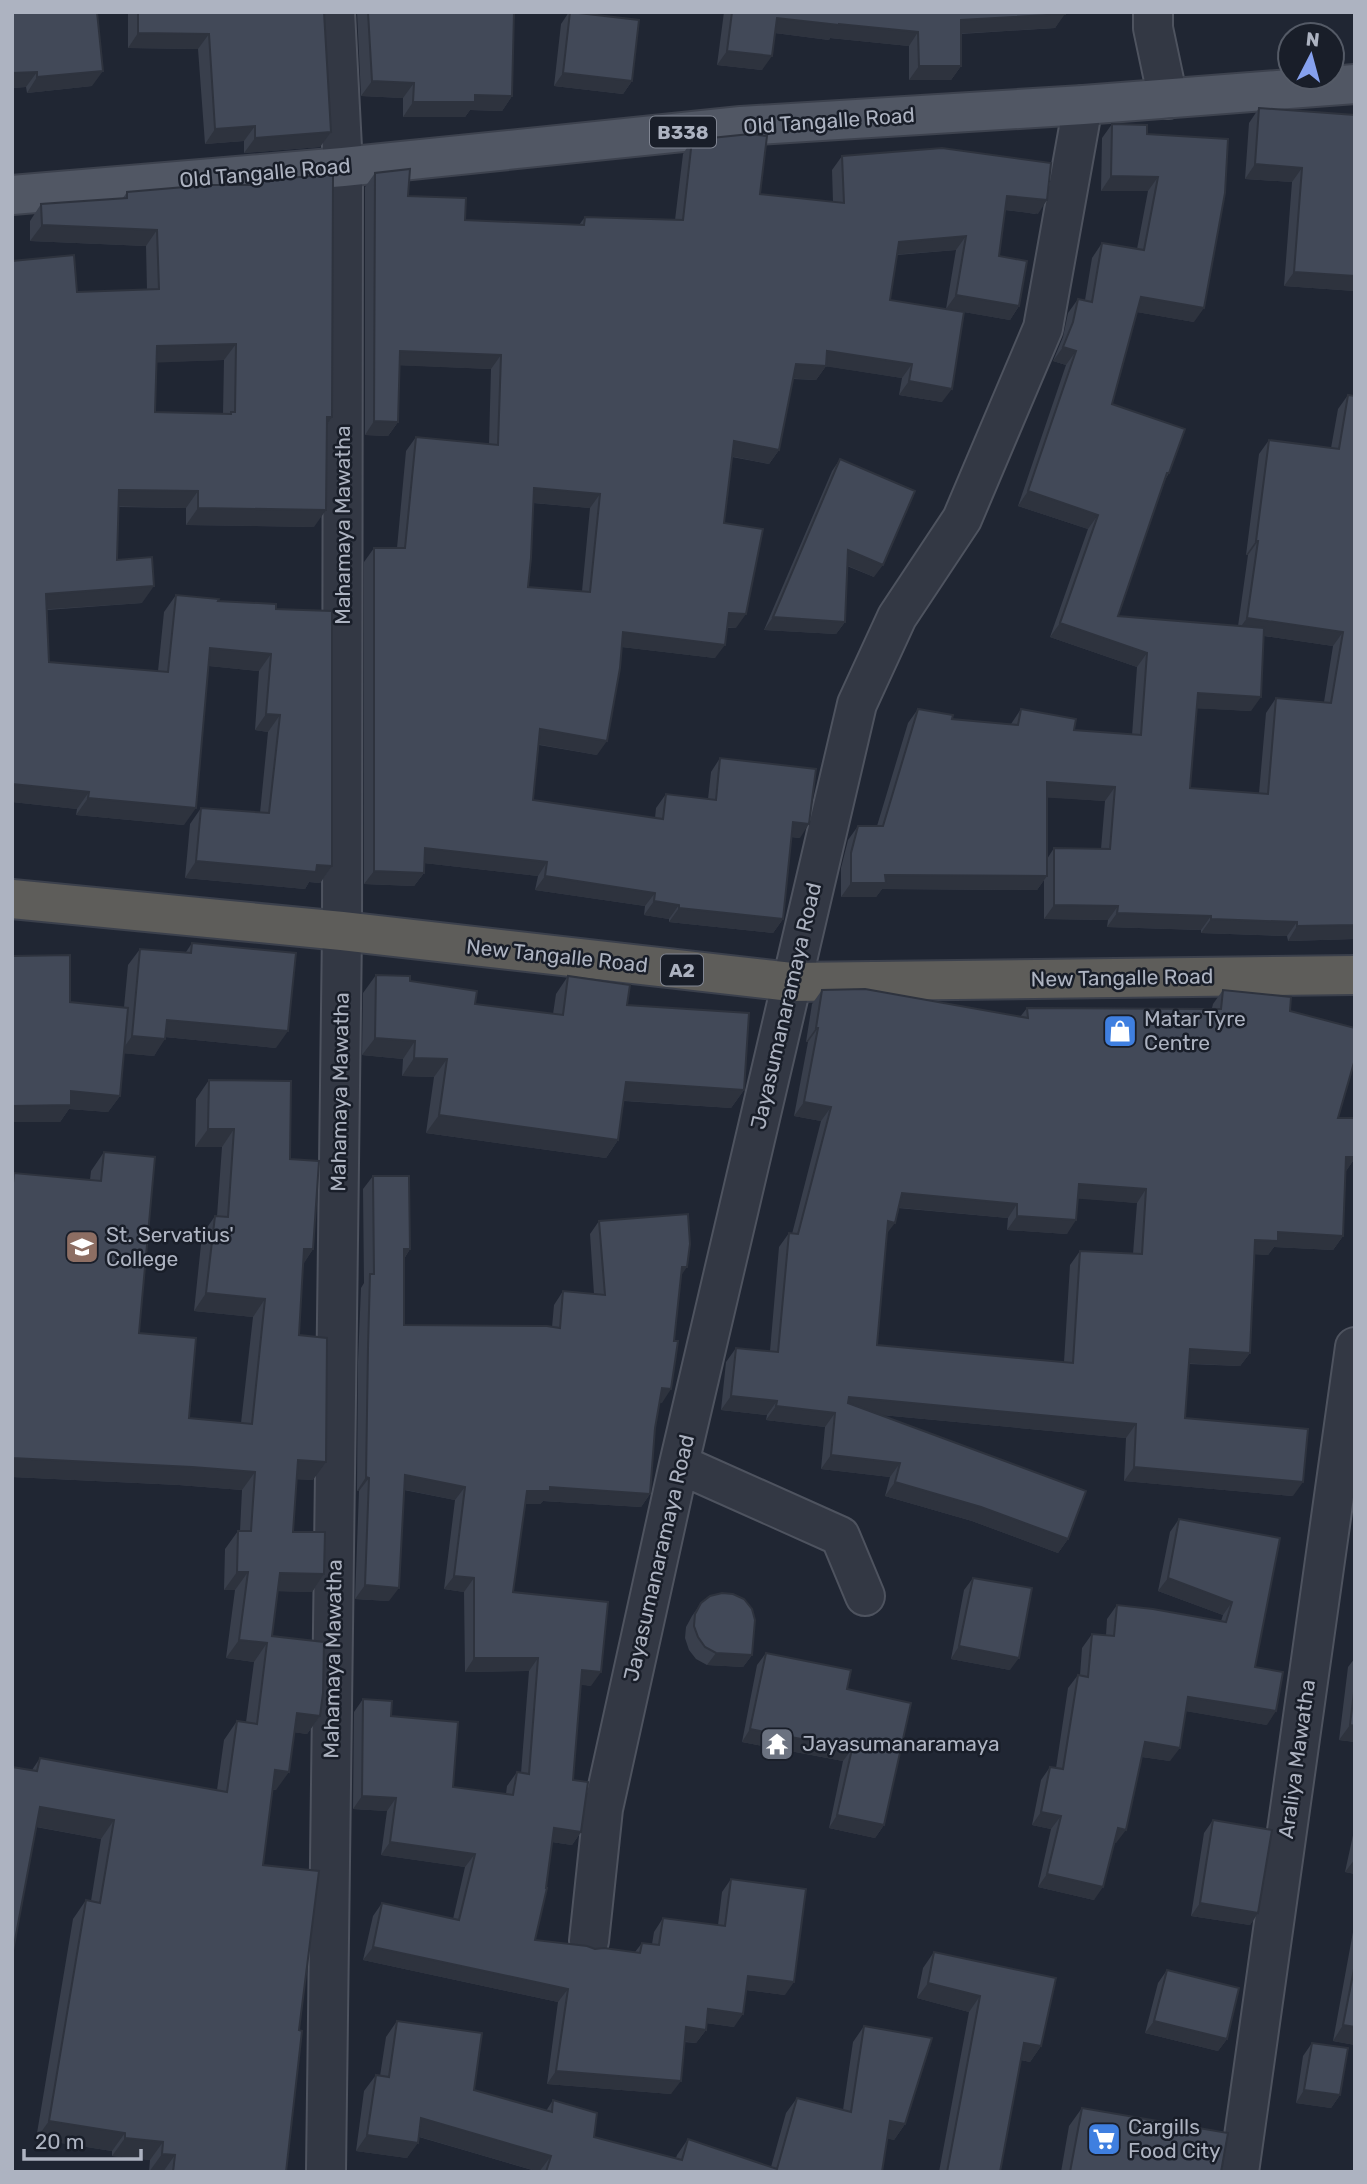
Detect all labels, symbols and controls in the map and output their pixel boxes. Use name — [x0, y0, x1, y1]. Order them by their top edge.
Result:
north arrow — [1276, 21, 1346, 91]
text: N — [1305, 27, 1321, 52]
street label: Old Tangalle Road — [742, 102, 916, 139]
road number: B338 — [650, 116, 716, 148]
street label: Old Tangalle Road — [178, 153, 352, 192]
street label: Mahamaya Mawatha — [330, 425, 355, 625]
street label: Jayasumanaramaya Road — [745, 880, 826, 1132]
street label: New Tangalle Road — [465, 934, 649, 977]
road number: A2 — [661, 954, 703, 986]
street label: New Tangalle Road — [1030, 963, 1213, 992]
street label: Mahamaya Mawatha — [325, 992, 354, 1192]
place label: Matar Tyre Centre — [1144, 1006, 1246, 1055]
shop icon: Matar Tyre Centre — [1101, 1012, 1139, 1050]
place label: St. Servatius' College — [106, 1222, 234, 1271]
school or university icon: St. Servatius' College — [63, 1228, 101, 1266]
street label: Jayasumanaramaya Road — [618, 1432, 699, 1684]
street label: Mahamaya Mawatha — [318, 1559, 347, 1759]
street label: Araliya Mawatha — [1273, 1678, 1320, 1840]
temple icon: Jayasumanaramaya — [758, 1725, 796, 1763]
place label: Jayasumanaramaya — [802, 1731, 1000, 1756]
place label: Cargills Food City — [1128, 2114, 1221, 2163]
scale bar — [24, 2118, 142, 2162]
supermarket icon: Cargills Food City — [1085, 2120, 1123, 2158]
text: 20 m — [35, 2129, 84, 2154]

